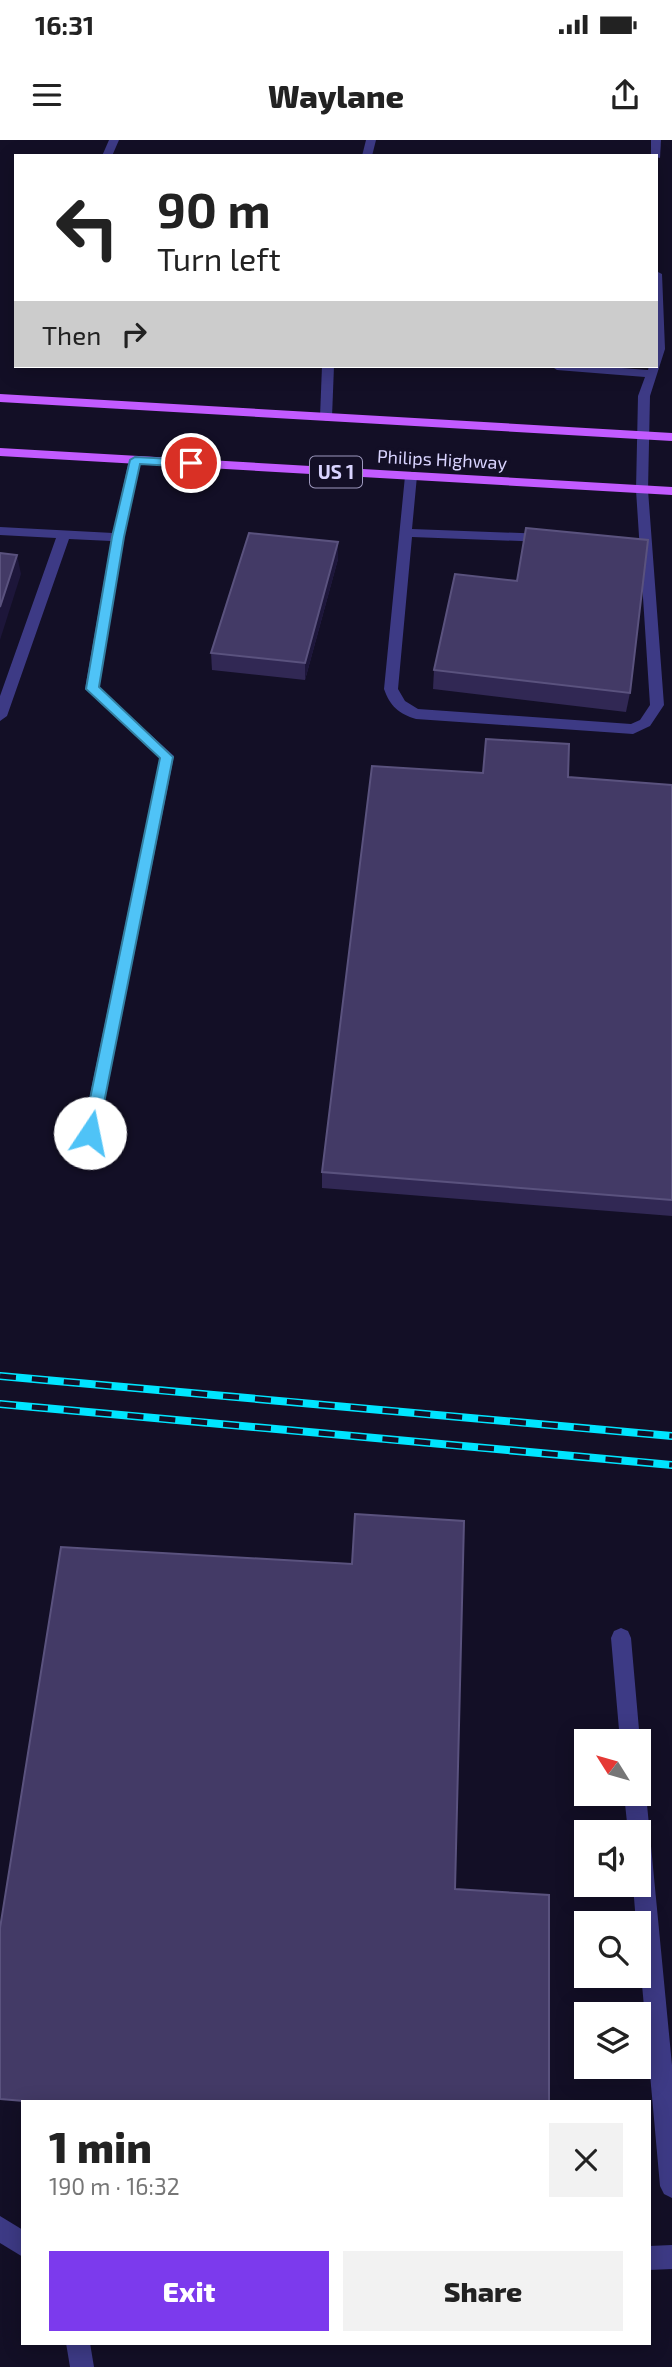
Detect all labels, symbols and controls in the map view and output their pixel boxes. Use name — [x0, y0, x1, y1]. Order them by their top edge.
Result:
text: 16:31 — [35, 9, 94, 40]
icon: menu — [28, 76, 66, 114]
text: Waylane — [268, 76, 404, 114]
icon: share — [606, 76, 644, 114]
text: 90 m — [157, 179, 271, 238]
icon: left — [42, 182, 133, 273]
text: Turn left — [157, 239, 281, 277]
icon: right — [115, 315, 153, 353]
text: Then — [42, 319, 101, 350]
pin — [161, 433, 221, 493]
icon: arrive — [172, 444, 210, 482]
street label: Philips Highway — [377, 445, 508, 473]
road number: US 1 — [310, 456, 362, 488]
position arrow — [53, 1096, 127, 1170]
north arrow — [574, 1729, 651, 1806]
map controls — [574, 1729, 651, 2079]
button: sound — [574, 1820, 651, 1897]
button: search — [574, 1911, 651, 1988]
button: layers — [574, 2002, 651, 2079]
text: 1 min — [49, 2121, 152, 2171]
button: close — [549, 2123, 623, 2197]
text: 190 m · 16:32 — [49, 2172, 180, 2200]
button: Exit — [49, 2251, 329, 2331]
button: Share — [343, 2251, 623, 2331]

